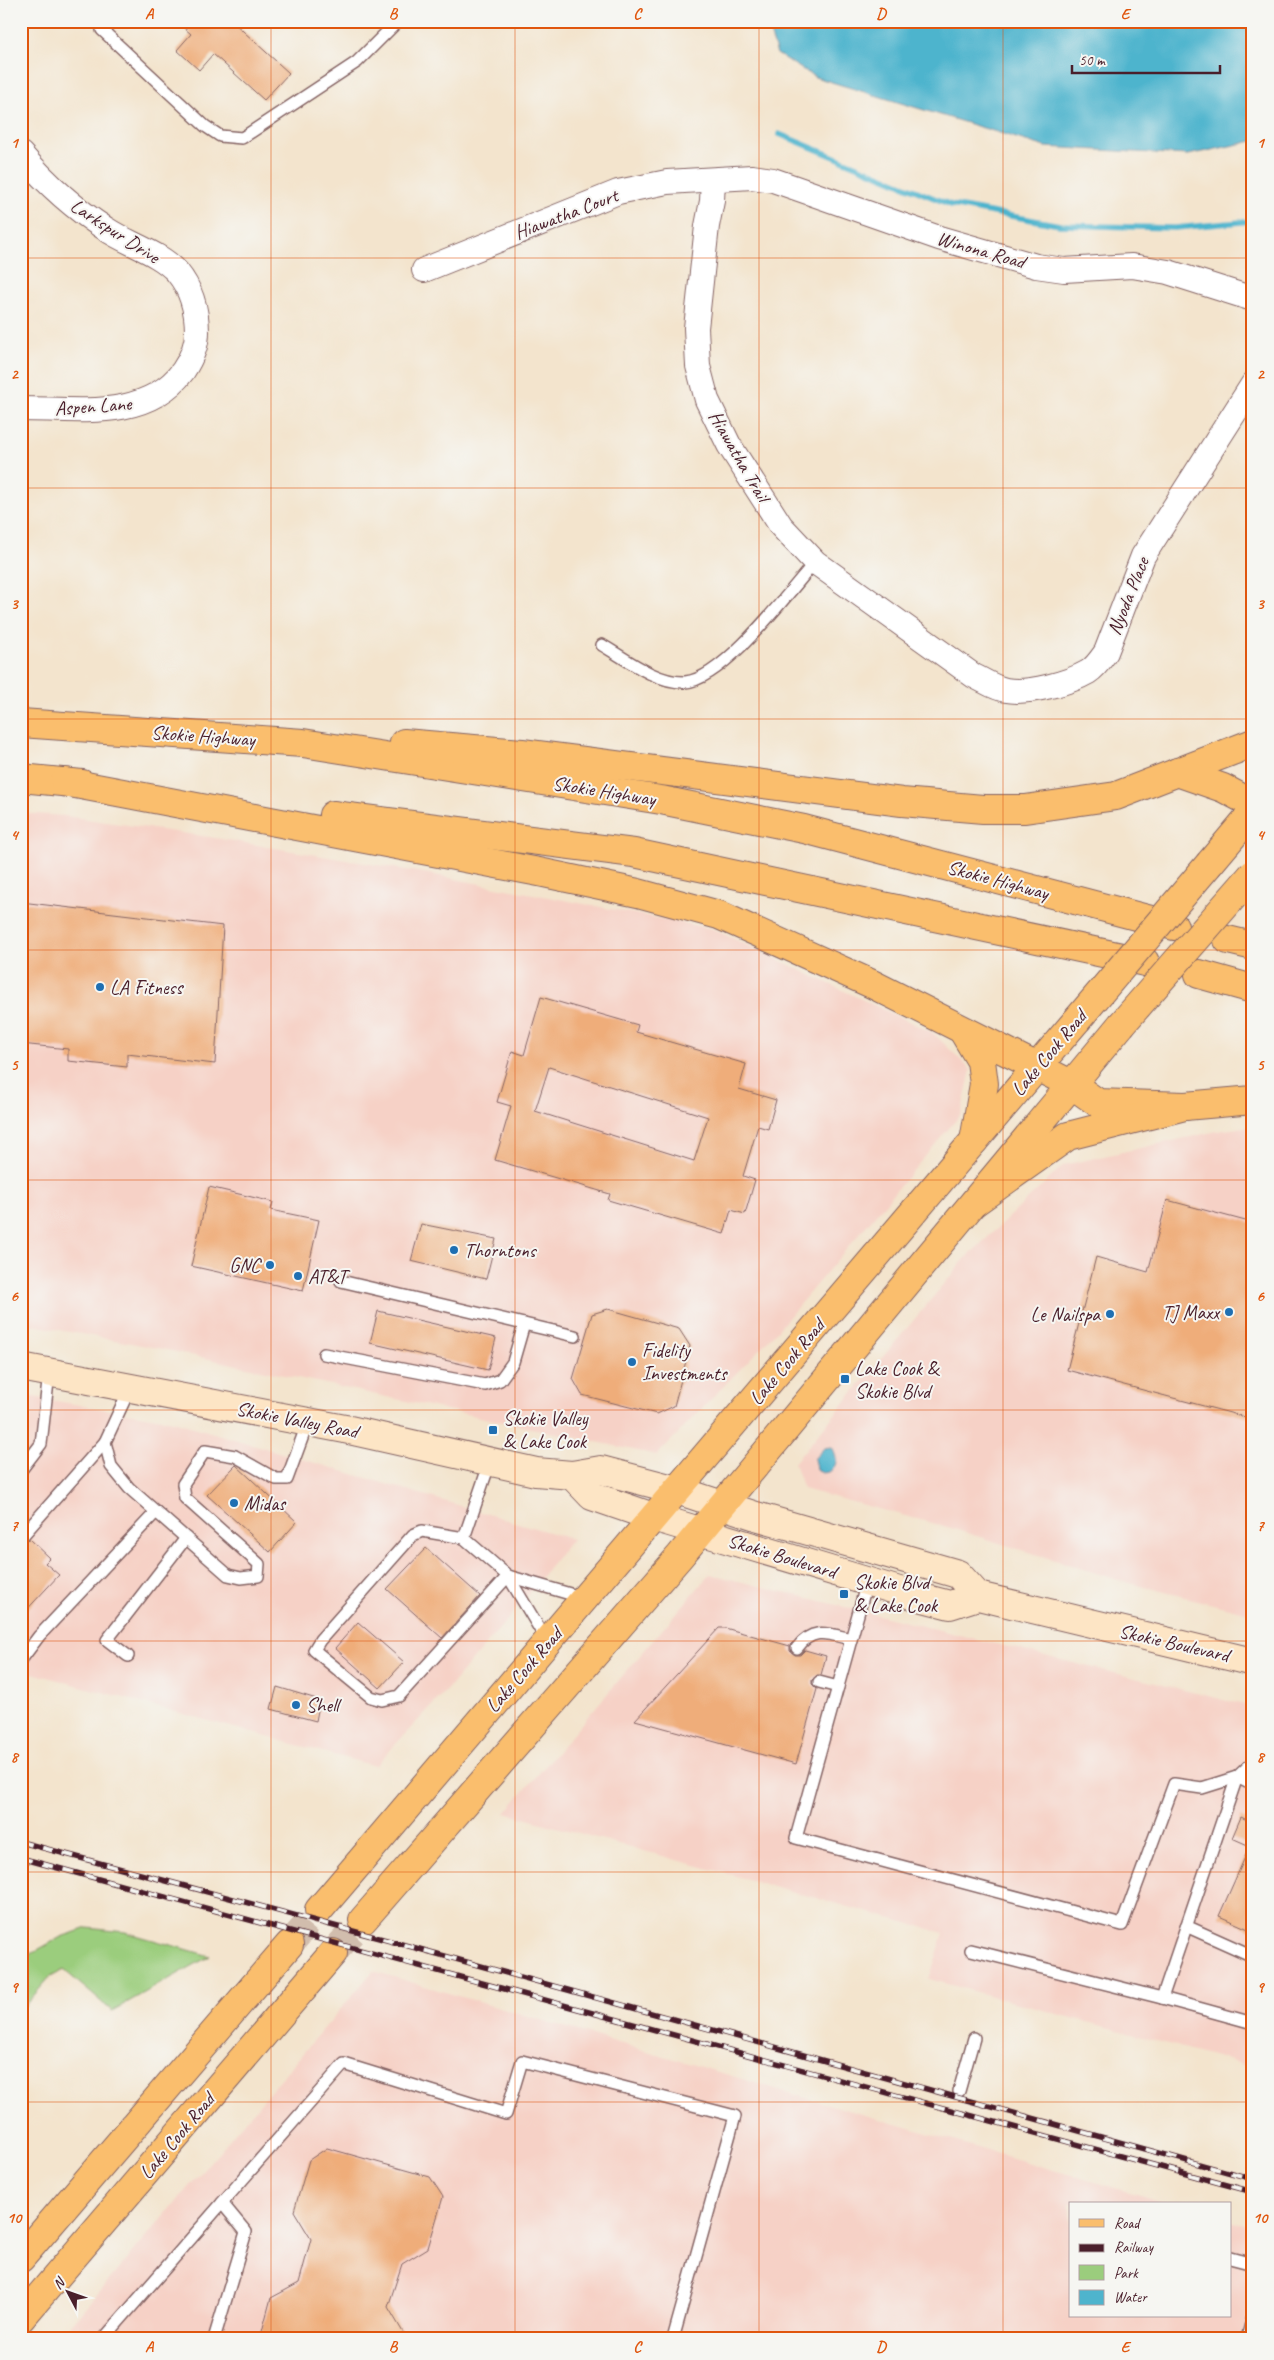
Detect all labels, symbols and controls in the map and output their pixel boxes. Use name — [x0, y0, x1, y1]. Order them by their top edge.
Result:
text: A — [145, 4, 155, 24]
text: B — [389, 4, 399, 24]
text: C — [633, 4, 643, 24]
text: D — [876, 4, 887, 24]
text: E — [1121, 4, 1132, 24]
scale bar — [1072, 42, 1219, 74]
text: 50 m — [1079, 51, 1106, 70]
text: 1 — [10, 133, 19, 153]
text: 1 — [1256, 133, 1265, 153]
street label: Hiawatha Court — [511, 182, 623, 245]
street label: Larkspur Drive — [66, 193, 166, 270]
street label: Winona Road — [934, 226, 1031, 275]
text: 2 — [10, 364, 19, 384]
text: 2 — [1256, 364, 1265, 384]
street label: Aspen Lane — [54, 391, 134, 421]
street label: Hiawatha Trail — [703, 406, 777, 509]
street label: Nyoda Place — [1101, 552, 1155, 638]
text: 3 — [10, 594, 19, 614]
text: 3 — [1256, 594, 1265, 614]
street label: Skokie Highway — [150, 720, 258, 752]
street label: Skokie Highway — [551, 771, 659, 812]
text: 4 — [10, 825, 19, 845]
text: 4 — [1256, 825, 1265, 845]
street label: Skokie Highway — [945, 855, 1053, 906]
place label: LA Fitness — [110, 975, 184, 1000]
marker: LA Fitness — [94, 981, 106, 993]
street label: Lake Cook Road — [1006, 1002, 1094, 1101]
text: 5 — [11, 1055, 20, 1075]
text: 5 — [1257, 1055, 1266, 1075]
place label: Thorntons — [464, 1238, 538, 1263]
marker: Thorntons — [448, 1244, 460, 1256]
place label: GNC — [229, 1253, 262, 1278]
marker: GNC — [264, 1259, 276, 1271]
place label: AT&T — [308, 1264, 350, 1289]
marker: AT&T — [292, 1270, 304, 1282]
text: 6 — [10, 1286, 19, 1306]
text: 6 — [1256, 1286, 1265, 1306]
place label: TJ Maxx — [1162, 1300, 1221, 1325]
place label: Le Nailspa — [1031, 1302, 1101, 1327]
marker: TJ Maxx — [1223, 1306, 1235, 1318]
marker: Le Nailspa — [1104, 1308, 1116, 1320]
street label: Lake Cook Road — [744, 1311, 832, 1410]
place label: Fidelity Investments — [642, 1338, 729, 1386]
marker: Fidelity Investments — [626, 1356, 638, 1368]
place label: Lake Cook & Skokie Blvd — [855, 1356, 941, 1404]
marker: Lake Cook & Skokie Blvd — [839, 1373, 851, 1385]
street label: Skokie Valley Road — [234, 1396, 363, 1445]
place label: Skokie Valley & Lake Cook — [503, 1406, 589, 1454]
marker: Skokie Valley & Lake Cook — [487, 1424, 499, 1436]
place label: Midas — [244, 1491, 287, 1516]
marker: Midas — [228, 1497, 240, 1509]
text: 7 — [10, 1516, 19, 1536]
text: 7 — [1256, 1516, 1265, 1536]
street label: Skokie Boulevard — [725, 1528, 842, 1585]
place label: Skokie Blvd & Lake Cook — [854, 1570, 939, 1618]
marker: Skokie Blvd & Lake Cook — [838, 1588, 850, 1600]
street label: Skokie Boulevard — [1117, 1618, 1234, 1668]
street label: Lake Cook Road — [480, 1620, 570, 1718]
place label: Shell — [306, 1693, 342, 1718]
marker: Shell — [290, 1699, 302, 1711]
text: 8 — [10, 1747, 19, 1767]
text: 8 — [1256, 1747, 1265, 1767]
text: 9 — [10, 1977, 19, 1997]
text: 9 — [1256, 1977, 1265, 1997]
street label: Lake Cook Road — [134, 2085, 222, 2184]
legend — [1069, 2202, 1232, 2318]
text: 10 — [7, 2208, 23, 2228]
text: 10 — [1253, 2208, 1269, 2228]
text: Road — [1114, 2214, 1141, 2233]
text: Railway — [1114, 2238, 1155, 2257]
text: Park — [1114, 2264, 1139, 2283]
north arrow — [42, 2268, 92, 2318]
text: N — [49, 2273, 69, 2293]
text: Water — [1114, 2288, 1148, 2307]
text: A — [145, 2337, 155, 2357]
text: B — [389, 2337, 399, 2357]
text: C — [633, 2337, 643, 2357]
text: D — [876, 2337, 887, 2357]
text: E — [1121, 2337, 1132, 2357]

